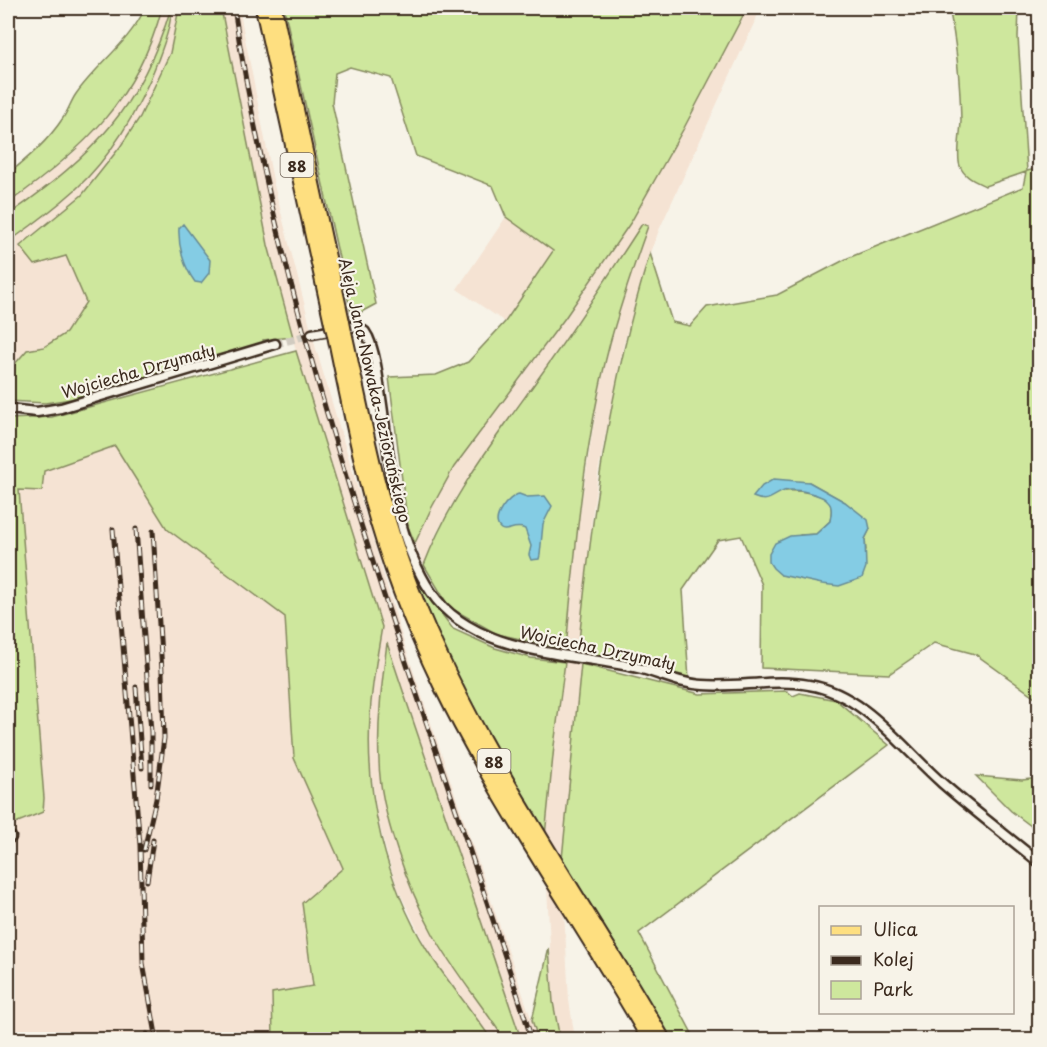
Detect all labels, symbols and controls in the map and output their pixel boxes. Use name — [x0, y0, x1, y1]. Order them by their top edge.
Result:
road number: 88 — [280, 153, 314, 177]
street label: Aleja Jana Nowaka-Jeziorańskiego — [334, 255, 418, 525]
street label: Wojciecha Drzymały — [59, 337, 217, 403]
street label: Wojciecha Drzymały — [518, 619, 678, 675]
road number: 88 — [478, 749, 510, 773]
legend — [819, 906, 1014, 1014]
text: Ulica — [873, 915, 918, 942]
text: Kolej — [873, 945, 914, 972]
text: Park — [873, 975, 913, 1002]

